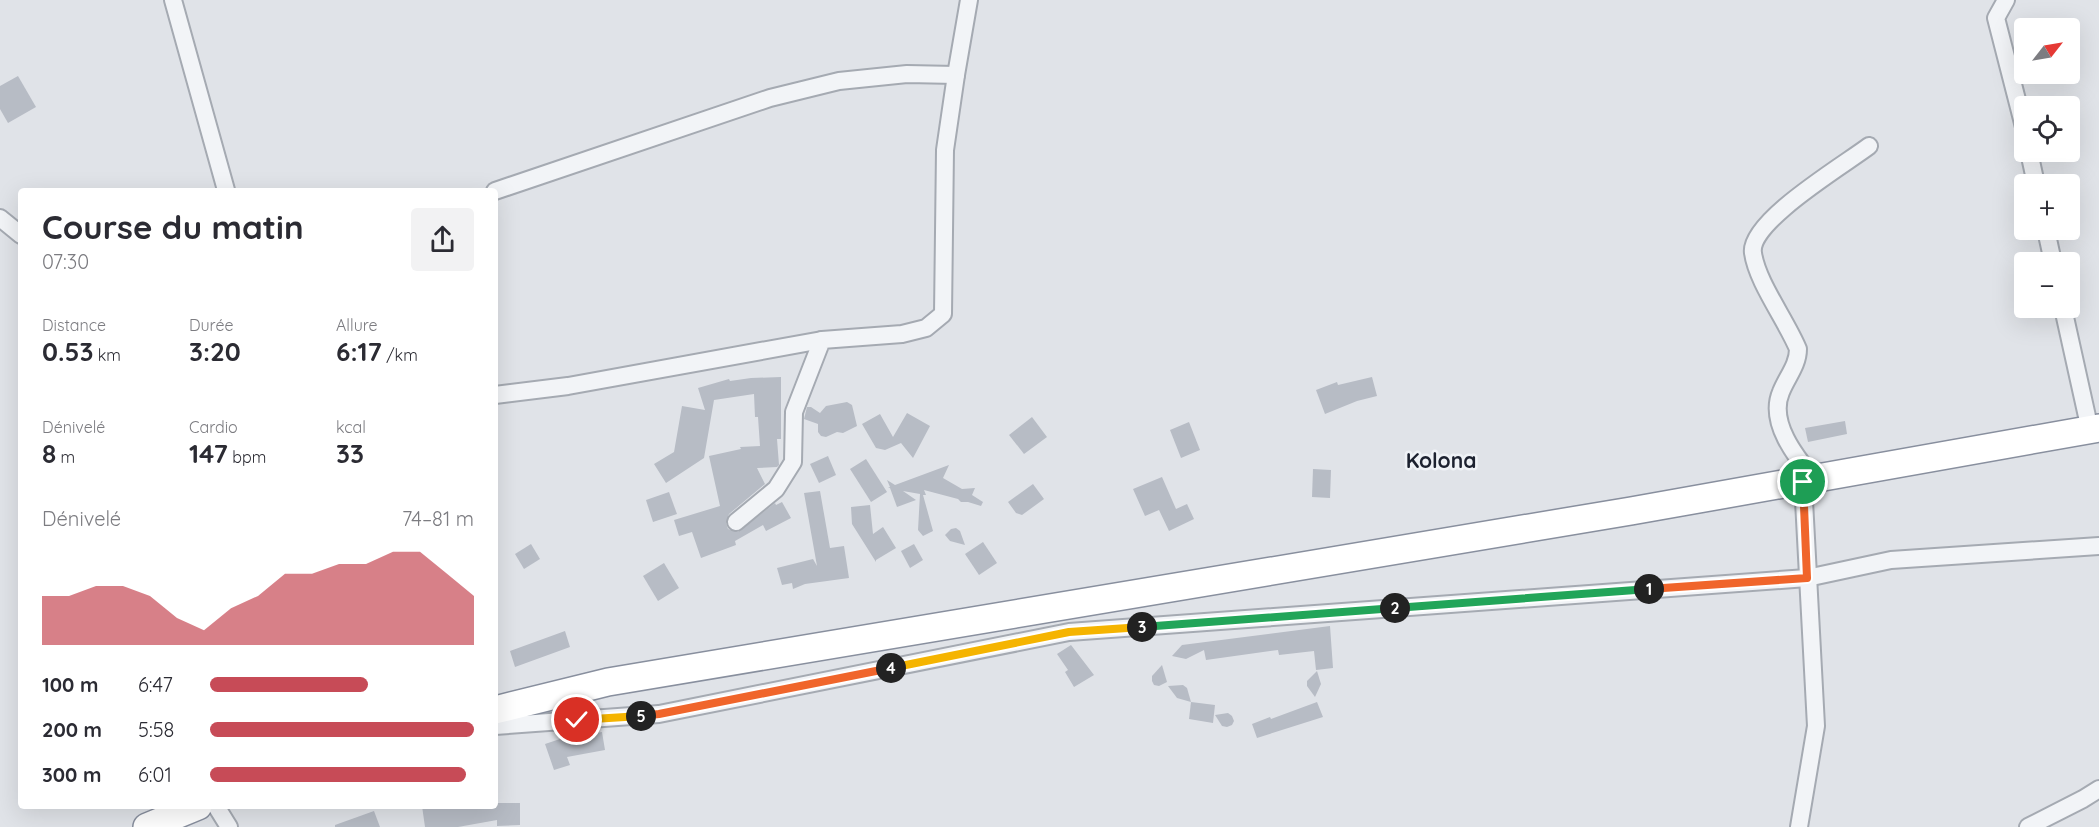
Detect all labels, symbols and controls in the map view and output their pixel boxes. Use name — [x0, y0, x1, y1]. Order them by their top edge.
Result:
north arrow — [2014, 18, 2080, 84]
map controls — [2014, 18, 2080, 318]
button: locate — [2014, 96, 2080, 162]
button: + — [2014, 174, 2080, 240]
text: Course du matin — [42, 206, 304, 247]
button: share — [411, 208, 474, 271]
text: 07:30 — [42, 249, 89, 274]
button: − — [2014, 252, 2080, 318]
text: Distance — [42, 315, 106, 335]
text: Durée — [189, 315, 234, 335]
text: Allure — [336, 315, 378, 335]
text: 0.53 — [42, 335, 93, 368]
text: 3:20 — [189, 335, 241, 368]
text: 6:17 — [336, 335, 382, 368]
text: km — [93, 345, 121, 365]
text: /km — [382, 345, 418, 365]
text: Dénivelé — [42, 417, 105, 437]
text: Cardio — [189, 417, 238, 437]
text: kcal — [336, 417, 366, 437]
text: 8 — [42, 437, 56, 470]
text: 147 — [189, 437, 228, 470]
text: 33 — [336, 437, 364, 470]
text: m — [56, 447, 75, 467]
text: bpm — [228, 447, 266, 467]
district label: Kolona — [1406, 447, 1476, 473]
pin — [1777, 456, 1828, 507]
icon: arrive — [1786, 465, 1819, 498]
text: Dénivelé — [42, 506, 121, 531]
text: 74–81 m — [402, 506, 474, 531]
pin: 1 — [1634, 574, 1664, 604]
text: 1 — [1646, 579, 1652, 599]
pin: 2 — [1380, 593, 1410, 623]
text: 2 — [1390, 598, 1400, 618]
pin: 3 — [1127, 612, 1157, 642]
text: 3 — [1138, 617, 1146, 637]
pin: 4 — [876, 653, 906, 683]
text: 4 — [886, 658, 896, 678]
text: 100 m — [42, 672, 98, 697]
text: 6:47 — [138, 672, 173, 697]
pin — [551, 694, 602, 745]
pin: 5 — [626, 701, 656, 731]
icon: check — [560, 703, 593, 736]
text: 5 — [636, 706, 646, 726]
text: 200 m — [42, 717, 102, 742]
text: 5:58 — [138, 717, 174, 742]
text: 300 m — [42, 762, 101, 787]
text: 6:01 — [138, 762, 172, 787]

